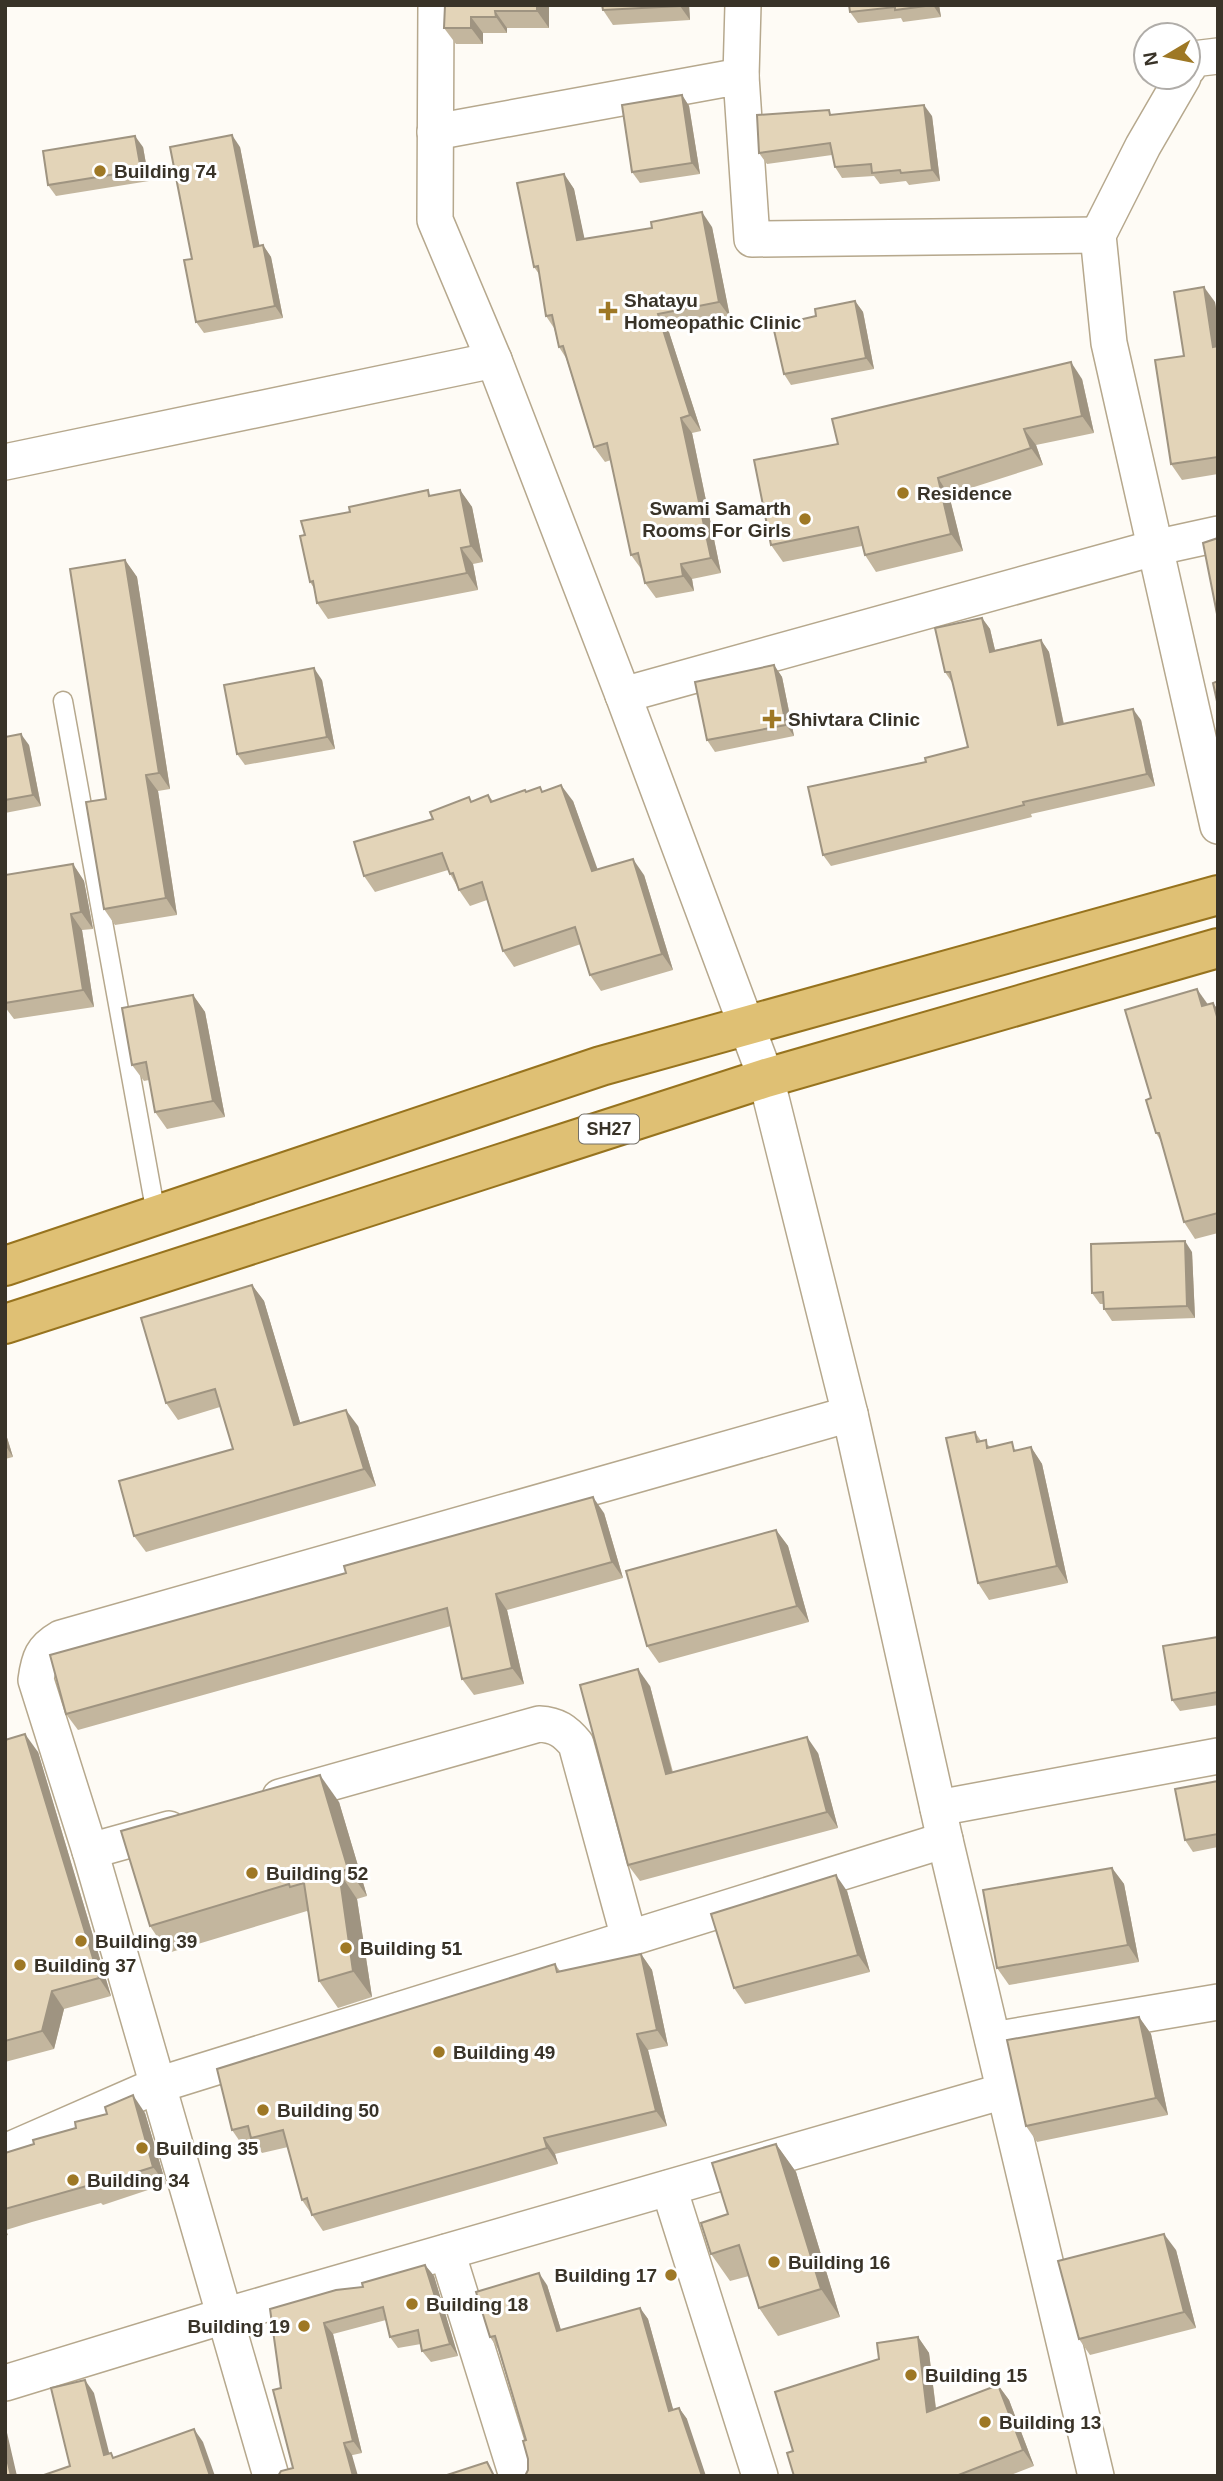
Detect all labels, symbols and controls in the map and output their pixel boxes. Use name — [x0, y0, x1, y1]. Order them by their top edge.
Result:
north arrow — [1132, 21, 1202, 91]
text: N — [1139, 50, 1162, 67]
place label: Building 74 — [114, 161, 217, 182]
marker: Building 74 — [92, 163, 108, 179]
place label: Shatayu Homeopathic Clinic — [624, 290, 802, 333]
marker: Shatayu Homeopathic Clinic — [598, 301, 618, 321]
place label: Residence — [917, 483, 1012, 504]
marker: Residence — [895, 485, 911, 501]
place label: Swami Samarth Rooms For Girls — [642, 498, 791, 541]
marker: Swami Samarth Rooms For Girls — [797, 511, 813, 527]
marker: Shivtara Clinic — [762, 709, 782, 729]
place label: Shivtara Clinic — [788, 709, 920, 730]
road number: SH27 — [579, 1114, 639, 1144]
place label: Building 52 — [266, 1863, 368, 1884]
marker: Building 52 — [244, 1865, 260, 1881]
place label: Building 39 — [95, 1931, 197, 1952]
marker: Building 39 — [73, 1933, 89, 1949]
place label: Building 51 — [360, 1938, 463, 1959]
marker: Building 51 — [338, 1940, 354, 1956]
place label: Building 37 — [34, 1955, 136, 1976]
marker: Building 37 — [12, 1957, 28, 1973]
place label: Building 49 — [453, 2042, 555, 2063]
marker: Building 49 — [431, 2044, 447, 2060]
place label: Building 50 — [277, 2100, 379, 2121]
marker: Building 50 — [255, 2102, 271, 2118]
place label: Building 35 — [156, 2138, 259, 2159]
marker: Building 35 — [134, 2140, 150, 2156]
place label: Building 34 — [87, 2170, 190, 2191]
marker: Building 34 — [65, 2172, 81, 2188]
place label: Building 16 — [788, 2252, 890, 2273]
marker: Building 16 — [766, 2254, 782, 2270]
place label: Building 17 — [555, 2265, 657, 2286]
marker: Building 17 — [663, 2267, 679, 2283]
place label: Building 18 — [426, 2294, 528, 2315]
marker: Building 18 — [404, 2296, 420, 2312]
place label: Building 19 — [188, 2316, 290, 2337]
marker: Building 19 — [296, 2318, 312, 2334]
place label: Building 15 — [925, 2365, 1028, 2386]
marker: Building 15 — [903, 2367, 919, 2383]
place label: Building 13 — [999, 2412, 1101, 2433]
marker: Building 13 — [977, 2414, 993, 2430]

